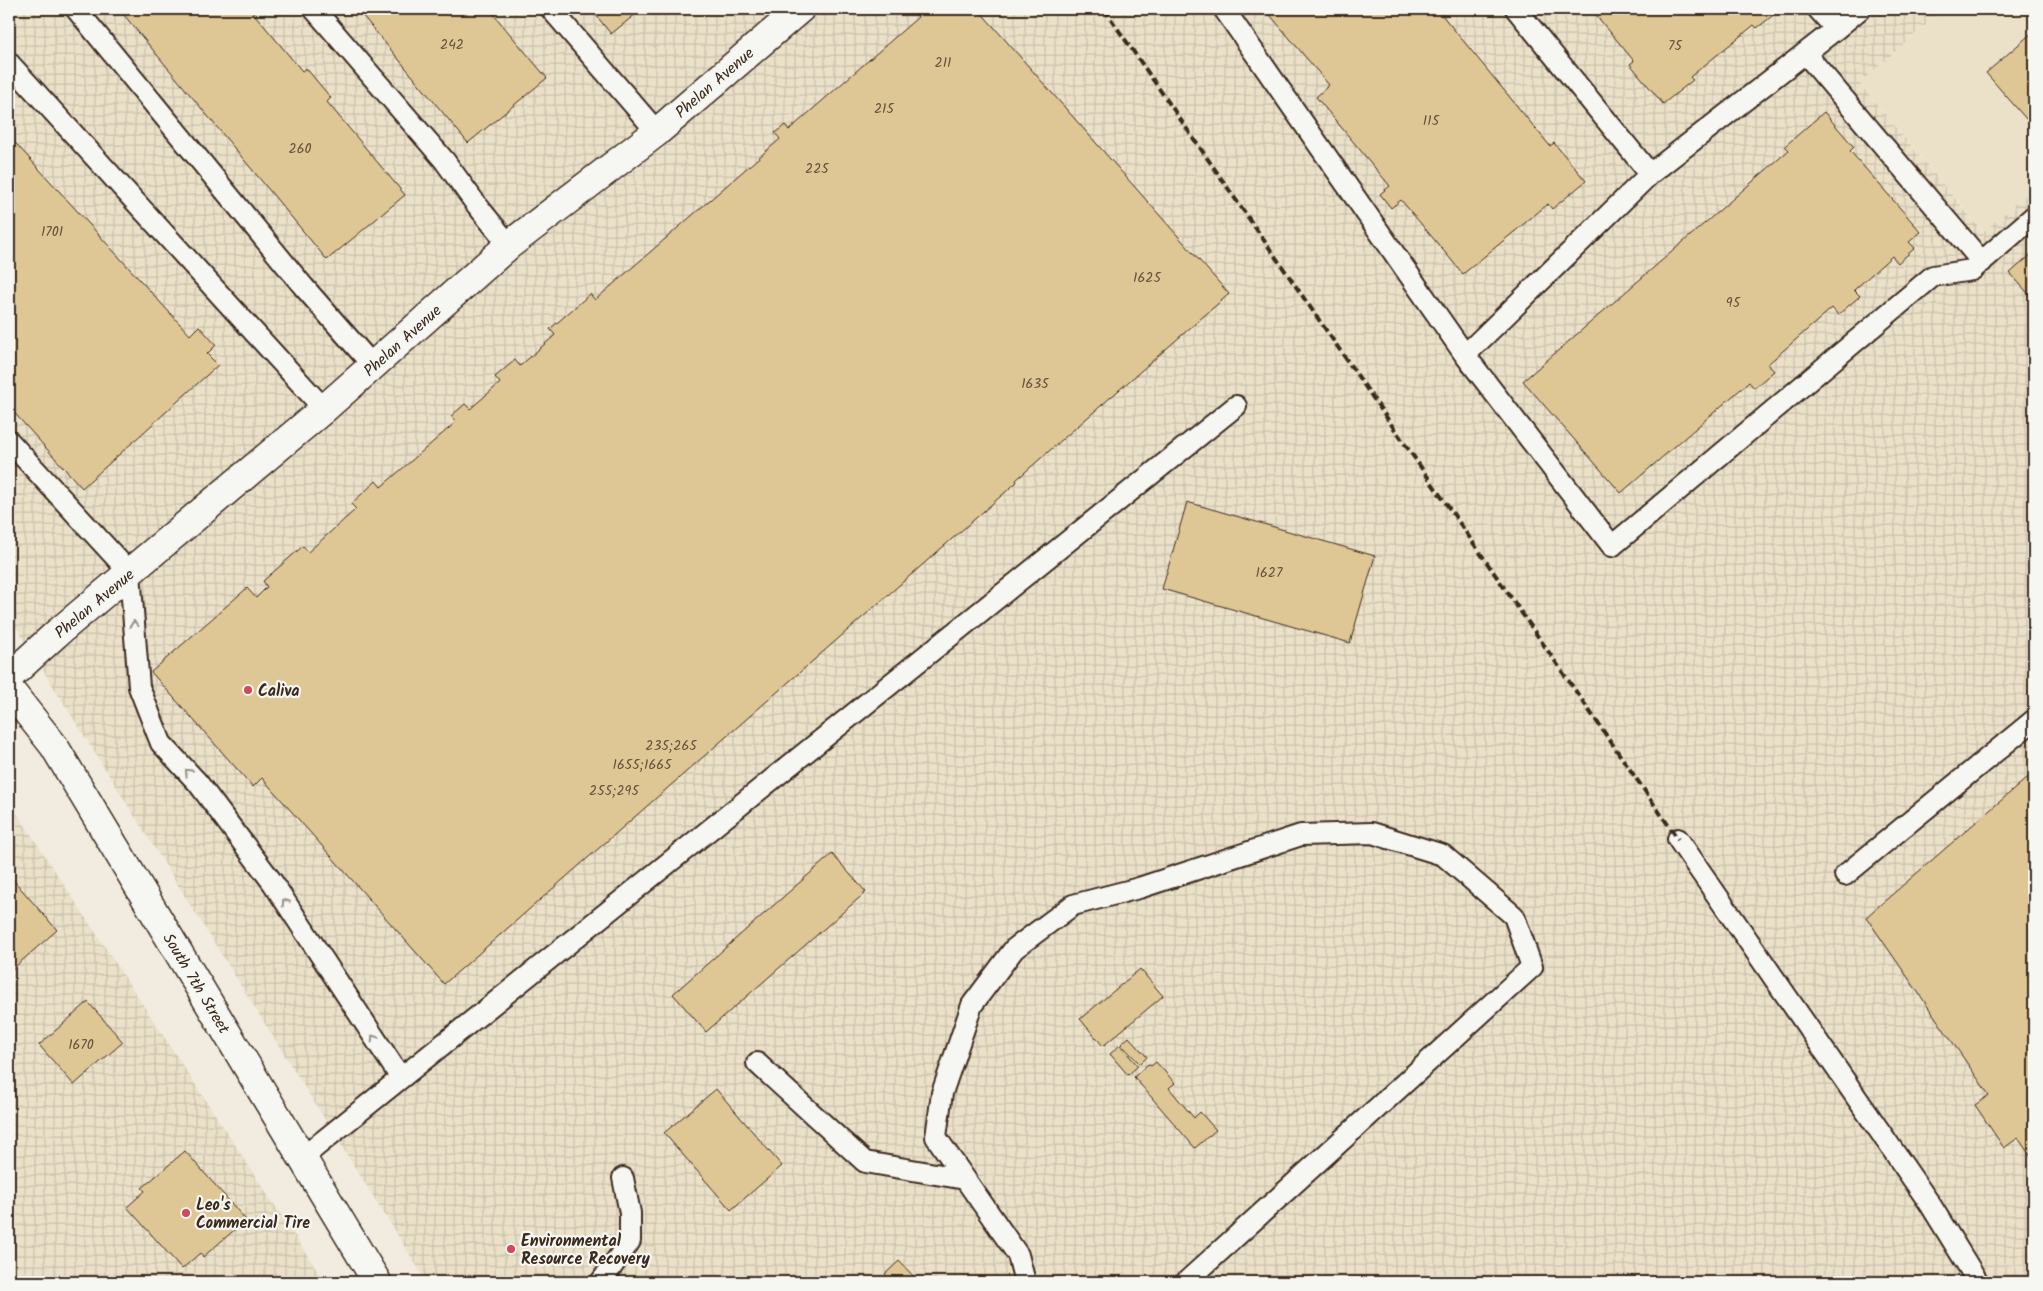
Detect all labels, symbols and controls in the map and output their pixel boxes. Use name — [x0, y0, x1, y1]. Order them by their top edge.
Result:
house number: 242 — [440, 34, 464, 56]
house number: 75 — [1668, 35, 1683, 57]
street label: Phelan Avenue — [670, 42, 760, 125]
house number: 211 — [935, 52, 951, 74]
house number: 215 — [874, 98, 895, 120]
house number: 115 — [1423, 110, 1441, 132]
house number: 260 — [289, 138, 311, 160]
house number: 225 — [805, 158, 830, 180]
house number: 1701 — [41, 221, 63, 243]
house number: 1625 — [1133, 267, 1162, 289]
house number: 95 — [1726, 292, 1742, 314]
street label: Phelan Avenue — [358, 299, 448, 383]
house number: 1635 — [1021, 373, 1050, 395]
house number: 1627 — [1256, 562, 1283, 584]
street label: Phelan Avenue — [49, 563, 141, 645]
one-way arrow — [129, 620, 140, 628]
place label: Caliva — [258, 679, 299, 704]
marker: Caliva — [242, 684, 254, 696]
house number: 235;265 — [645, 735, 698, 757]
house number: 1655;1665 — [613, 754, 673, 776]
one-way arrow — [185, 768, 194, 777]
house number: 255;295 — [589, 780, 640, 802]
one-way arrow — [282, 898, 292, 907]
street label: South 7th Street — [156, 929, 236, 1040]
house number: 1670 — [68, 1034, 94, 1056]
one-way arrow — [371, 1034, 380, 1043]
place label: Leo's Commercial Tire — [196, 1193, 310, 1236]
marker: Leo's Commercial Tire — [180, 1207, 192, 1219]
place label: Environmental Resource Recovery — [521, 1229, 650, 1272]
marker: Environmental Resource Recovery — [505, 1243, 517, 1255]

